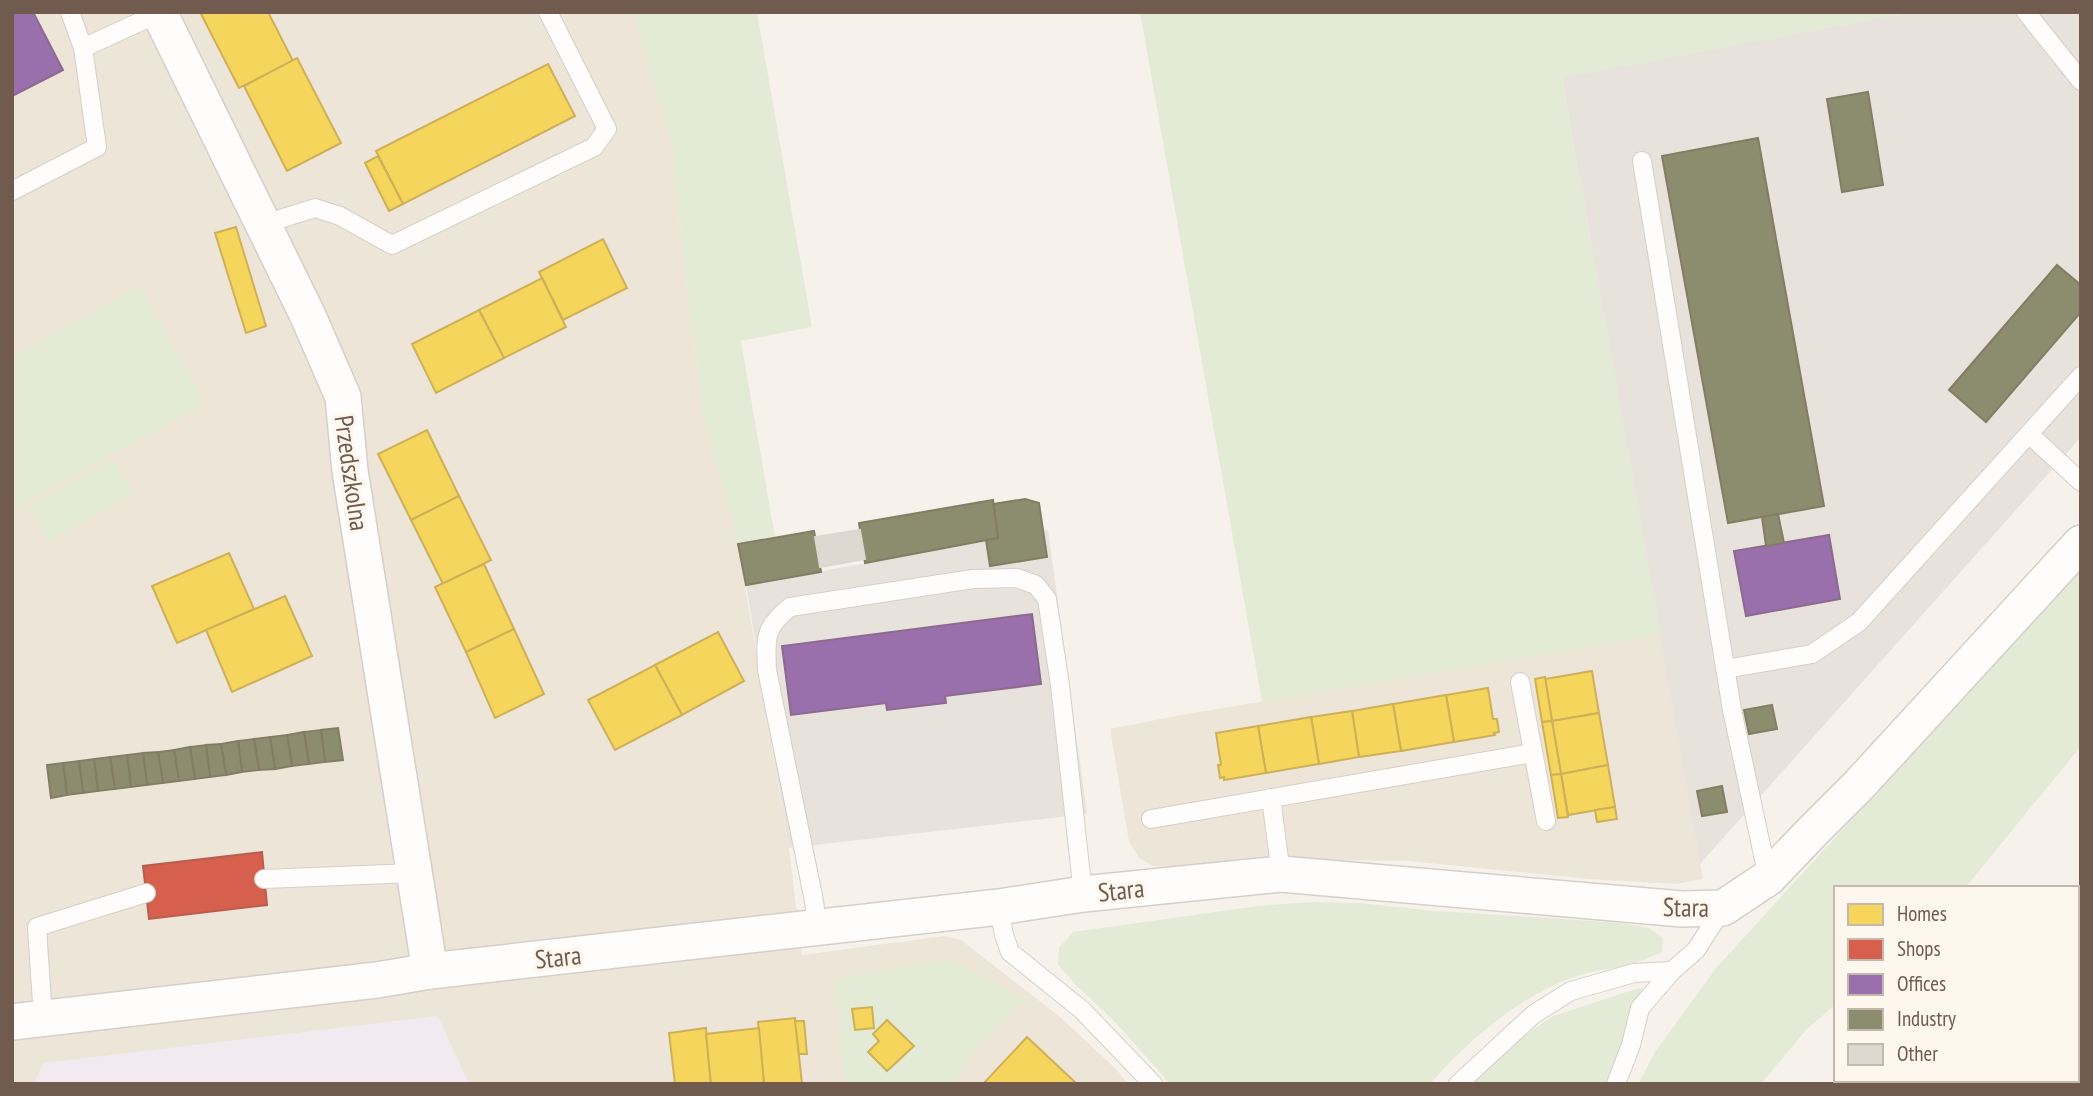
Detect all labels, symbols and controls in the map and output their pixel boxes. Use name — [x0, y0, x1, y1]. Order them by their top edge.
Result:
street label: Przedszkolna — [328, 413, 376, 533]
street label: Stara — [1096, 871, 1146, 909]
legend — [1834, 886, 2079, 1082]
street label: Stara — [1663, 890, 1709, 924]
text: Homes — [1897, 900, 1947, 927]
text: Shops — [1897, 935, 1941, 962]
street label: Stara — [533, 938, 583, 976]
text: Offices — [1897, 970, 1946, 997]
text: Industry — [1897, 1005, 1956, 1032]
text: Other — [1897, 1040, 1938, 1067]

